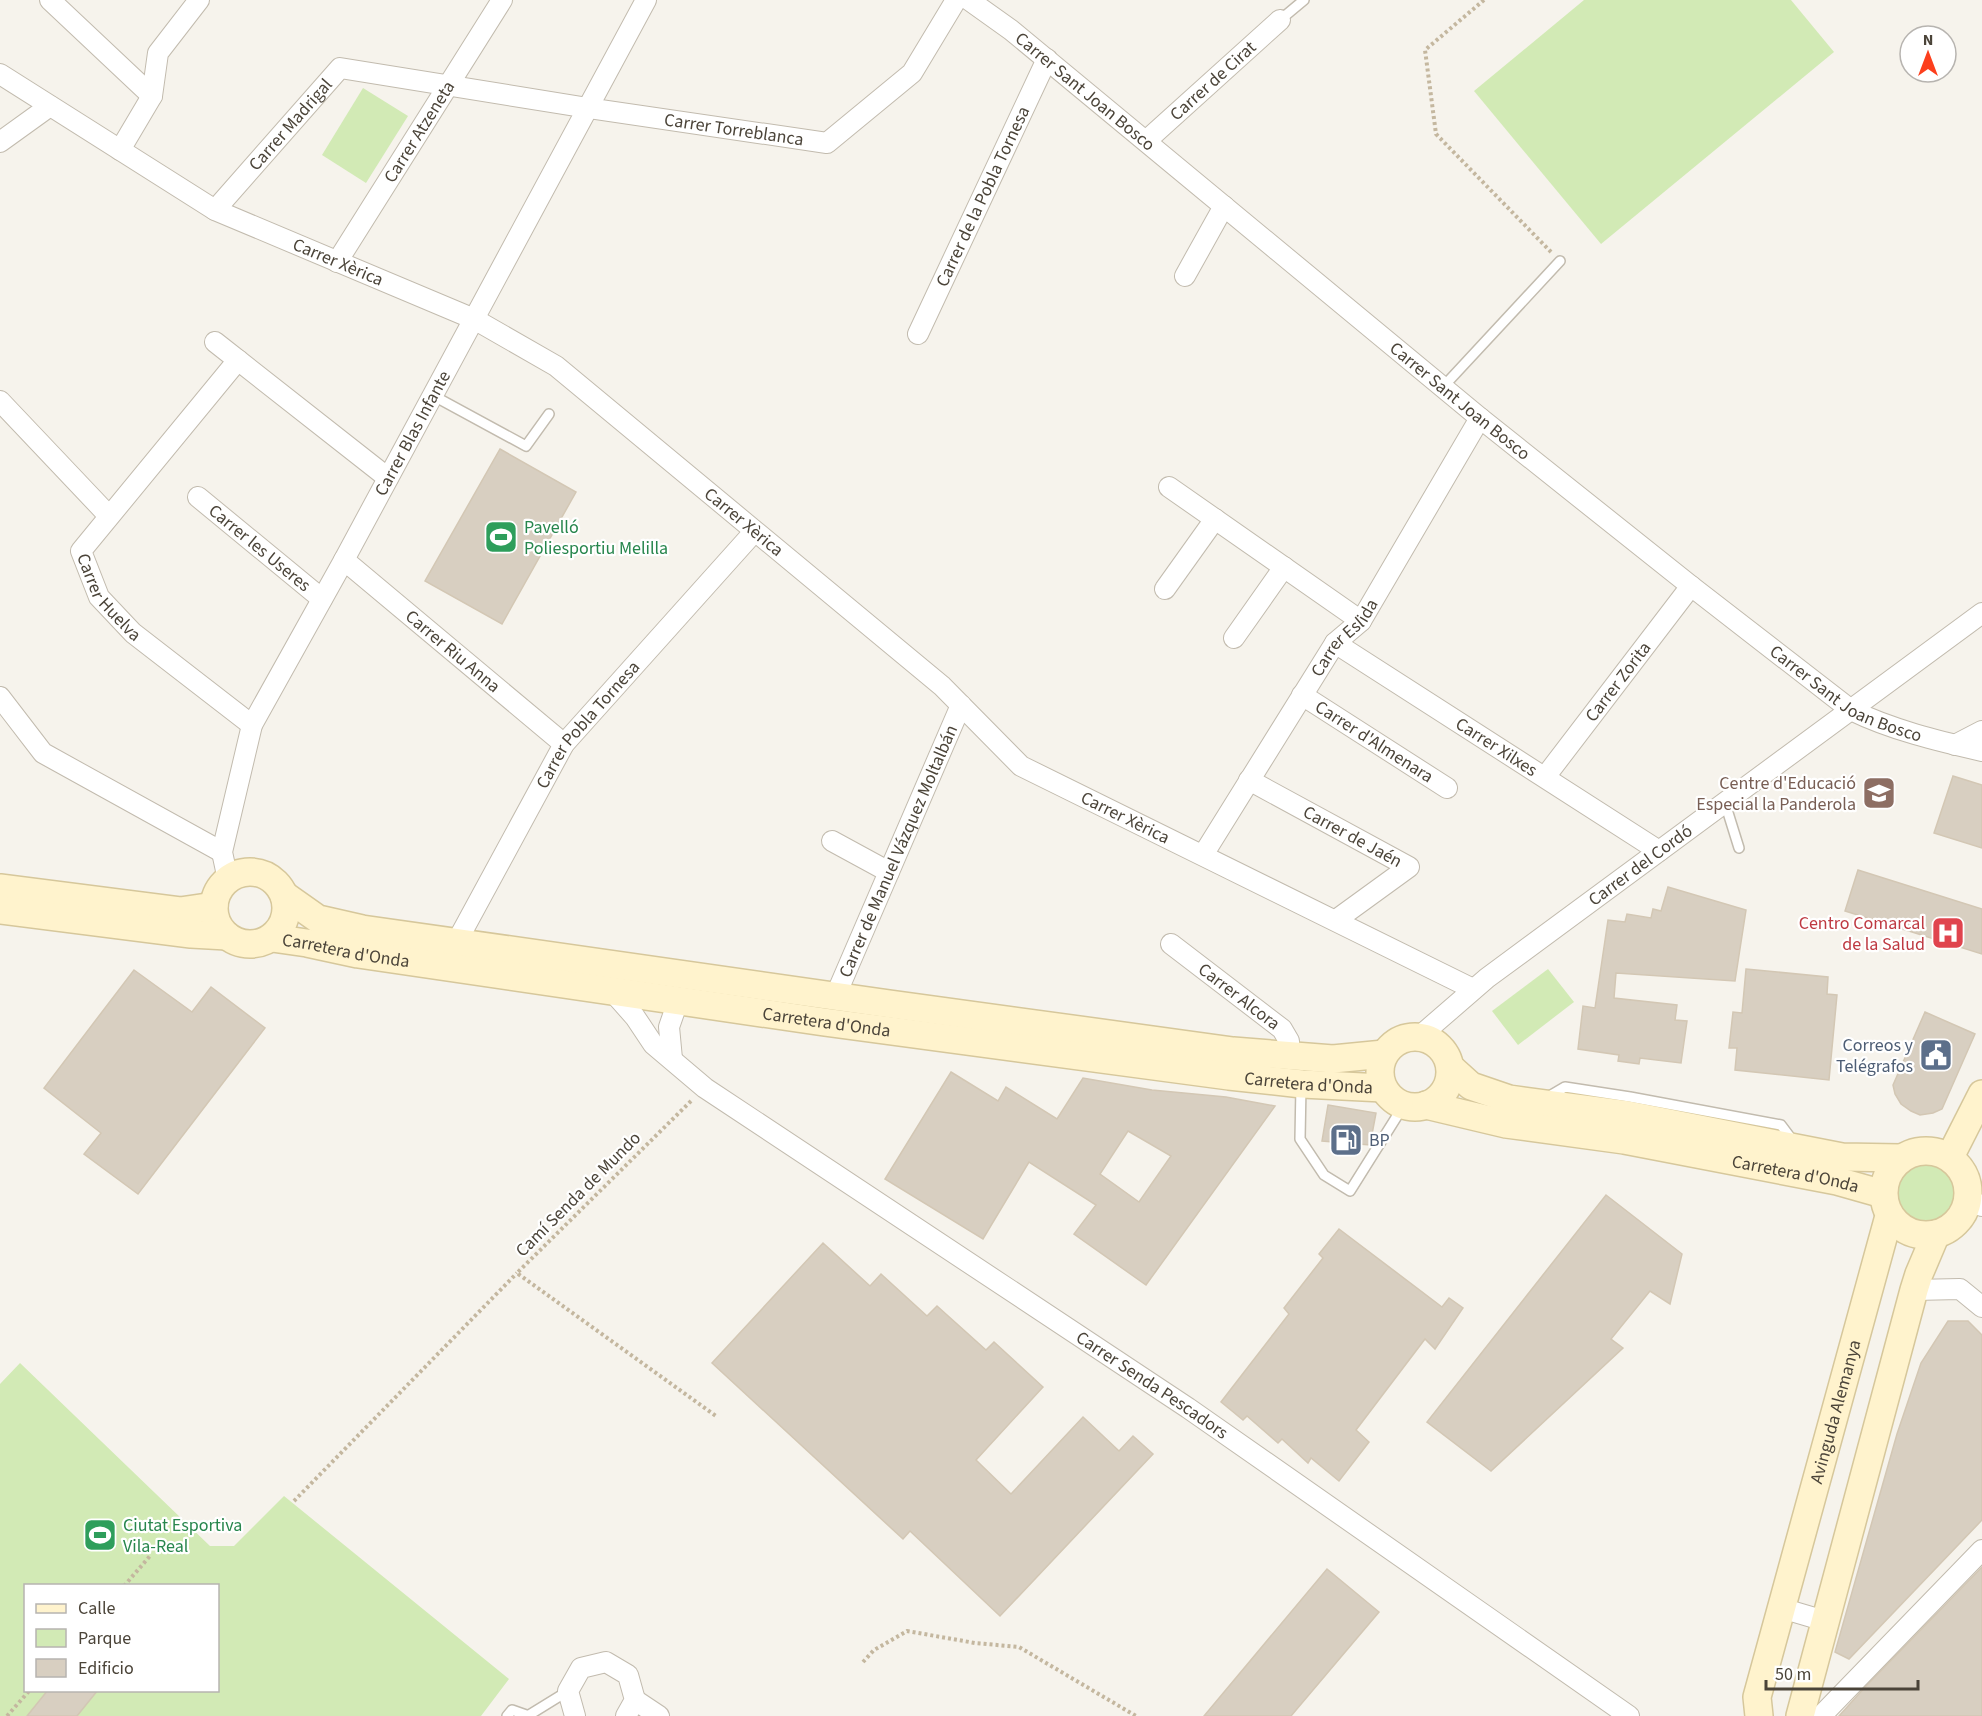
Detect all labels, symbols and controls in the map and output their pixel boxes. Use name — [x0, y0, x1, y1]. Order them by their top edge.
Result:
north arrow — [1898, 24, 1958, 84]
street label: Carrer Sant Joan Bosco — [1010, 26, 1160, 157]
text: N — [1923, 29, 1933, 51]
street label: Carrer de Cirat — [1164, 35, 1262, 127]
street label: Carrer Madrigal — [243, 73, 338, 176]
street label: Carrer Atzeneta — [378, 76, 461, 188]
street label: Carrer de la Pobla Tornesa — [930, 102, 1036, 291]
street label: Carrer Torreblanca — [663, 107, 805, 152]
street label: Carrer Xèrica — [289, 232, 387, 292]
street label: Carrer Sant Joan Bosco — [1384, 336, 1535, 466]
street label: Carrer Blas Infante — [369, 366, 457, 501]
street label: Carrer Xèrica — [699, 482, 789, 563]
street label: Carrer les Useres — [203, 499, 316, 598]
place label: Pavelló Poliesportiu Melilla — [524, 515, 668, 561]
sports icon: Pavelló Poliesportiu Melilla — [483, 519, 519, 555]
street label: Carrer Huelva — [70, 550, 146, 648]
street label: Carrer Eslida — [1305, 594, 1384, 682]
street label: Carrer Riu Anna — [400, 604, 506, 699]
street label: Carrer Zorita — [1579, 637, 1657, 727]
street label: Carrer Sant Joan Bosco — [1764, 639, 1925, 748]
street label: Carrer Pobla Tornesa — [530, 655, 646, 793]
street label: Carrer d'Almenara — [1310, 695, 1438, 789]
street label: Carrer Xilxes — [1450, 712, 1542, 783]
street label: Carrer de Manuel Vázquez Moltalbán — [833, 721, 964, 981]
place label: Centre d'Educació Especial la Panderola — [1696, 771, 1856, 817]
school or university icon: Centre d'Educació Especial la Panderola — [1861, 775, 1897, 811]
street label: Carrer Xèrica — [1076, 785, 1174, 850]
street label: Carrer de Jaén — [1298, 800, 1407, 874]
street label: Carrer del Cordó — [1583, 819, 1698, 912]
place label: Centro Comarcal de la Salud — [1799, 911, 1925, 957]
hospital icon: Centro Comarcal de la Salud — [1930, 915, 1966, 951]
street label: Carretera d'Onda — [281, 928, 411, 974]
street label: Carrer Alcora — [1193, 957, 1285, 1036]
street label: Carretera d'Onda — [761, 1001, 892, 1044]
place label: Correos y Telégrafos — [1836, 1033, 1914, 1079]
public building icon: Correos y Telégrafos — [1918, 1037, 1954, 1073]
street label: Carretera d'Onda — [1243, 1066, 1374, 1100]
fuel station icon: BP — [1328, 1122, 1364, 1158]
street label: Camí Senda de Mundo — [510, 1126, 647, 1263]
place label: BP — [1369, 1128, 1390, 1153]
street label: Carretera d'Onda — [1730, 1149, 1862, 1200]
street label: Carrer Senda Pescadors — [1071, 1325, 1233, 1445]
street label: Avinguda Alemanya — [1804, 1337, 1867, 1487]
place label: Ciutat Esportiva Vila-Real — [123, 1513, 242, 1559]
sports icon: Ciutat Esportiva Vila-Real — [82, 1517, 118, 1553]
legend — [24, 1584, 219, 1692]
text: Calle — [78, 1596, 116, 1621]
text: Parque — [78, 1626, 131, 1651]
scale bar — [1766, 1653, 1918, 1691]
text: Edificio — [78, 1656, 134, 1681]
text: 50 m — [1775, 1662, 1811, 1687]

